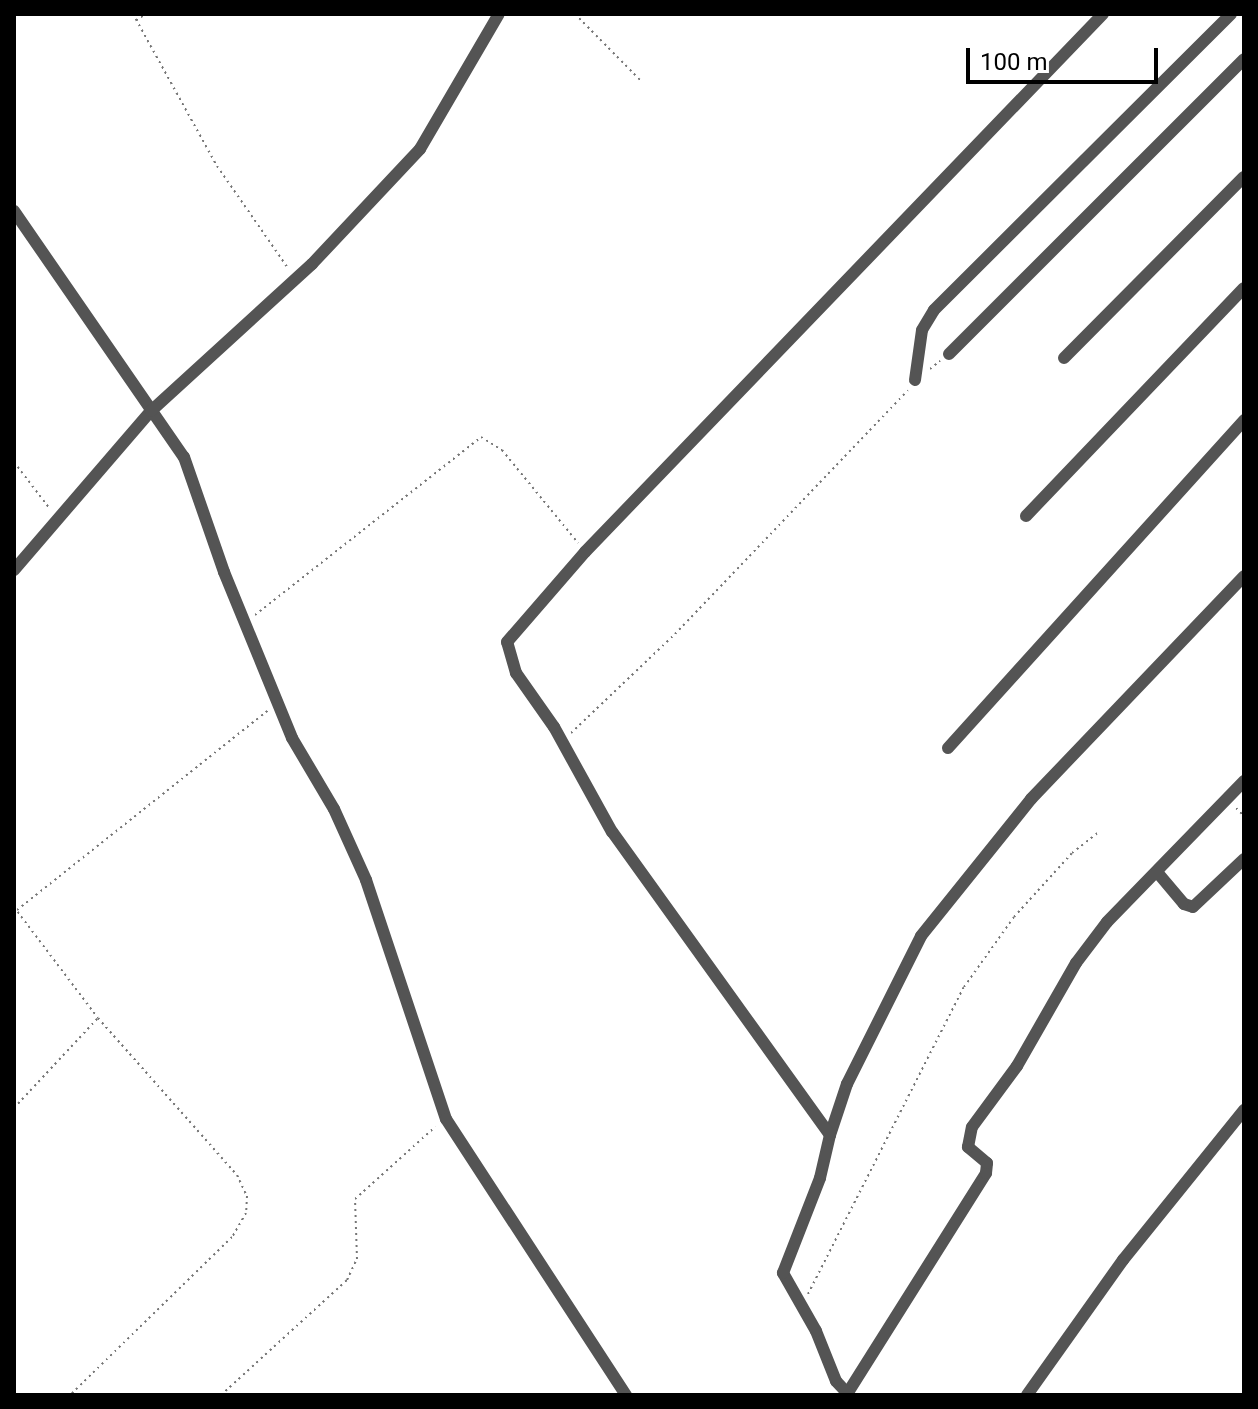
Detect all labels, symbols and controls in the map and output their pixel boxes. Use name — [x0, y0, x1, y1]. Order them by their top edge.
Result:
scale bar — [970, 32, 1162, 82]
text: 100 m — [980, 48, 1047, 76]

